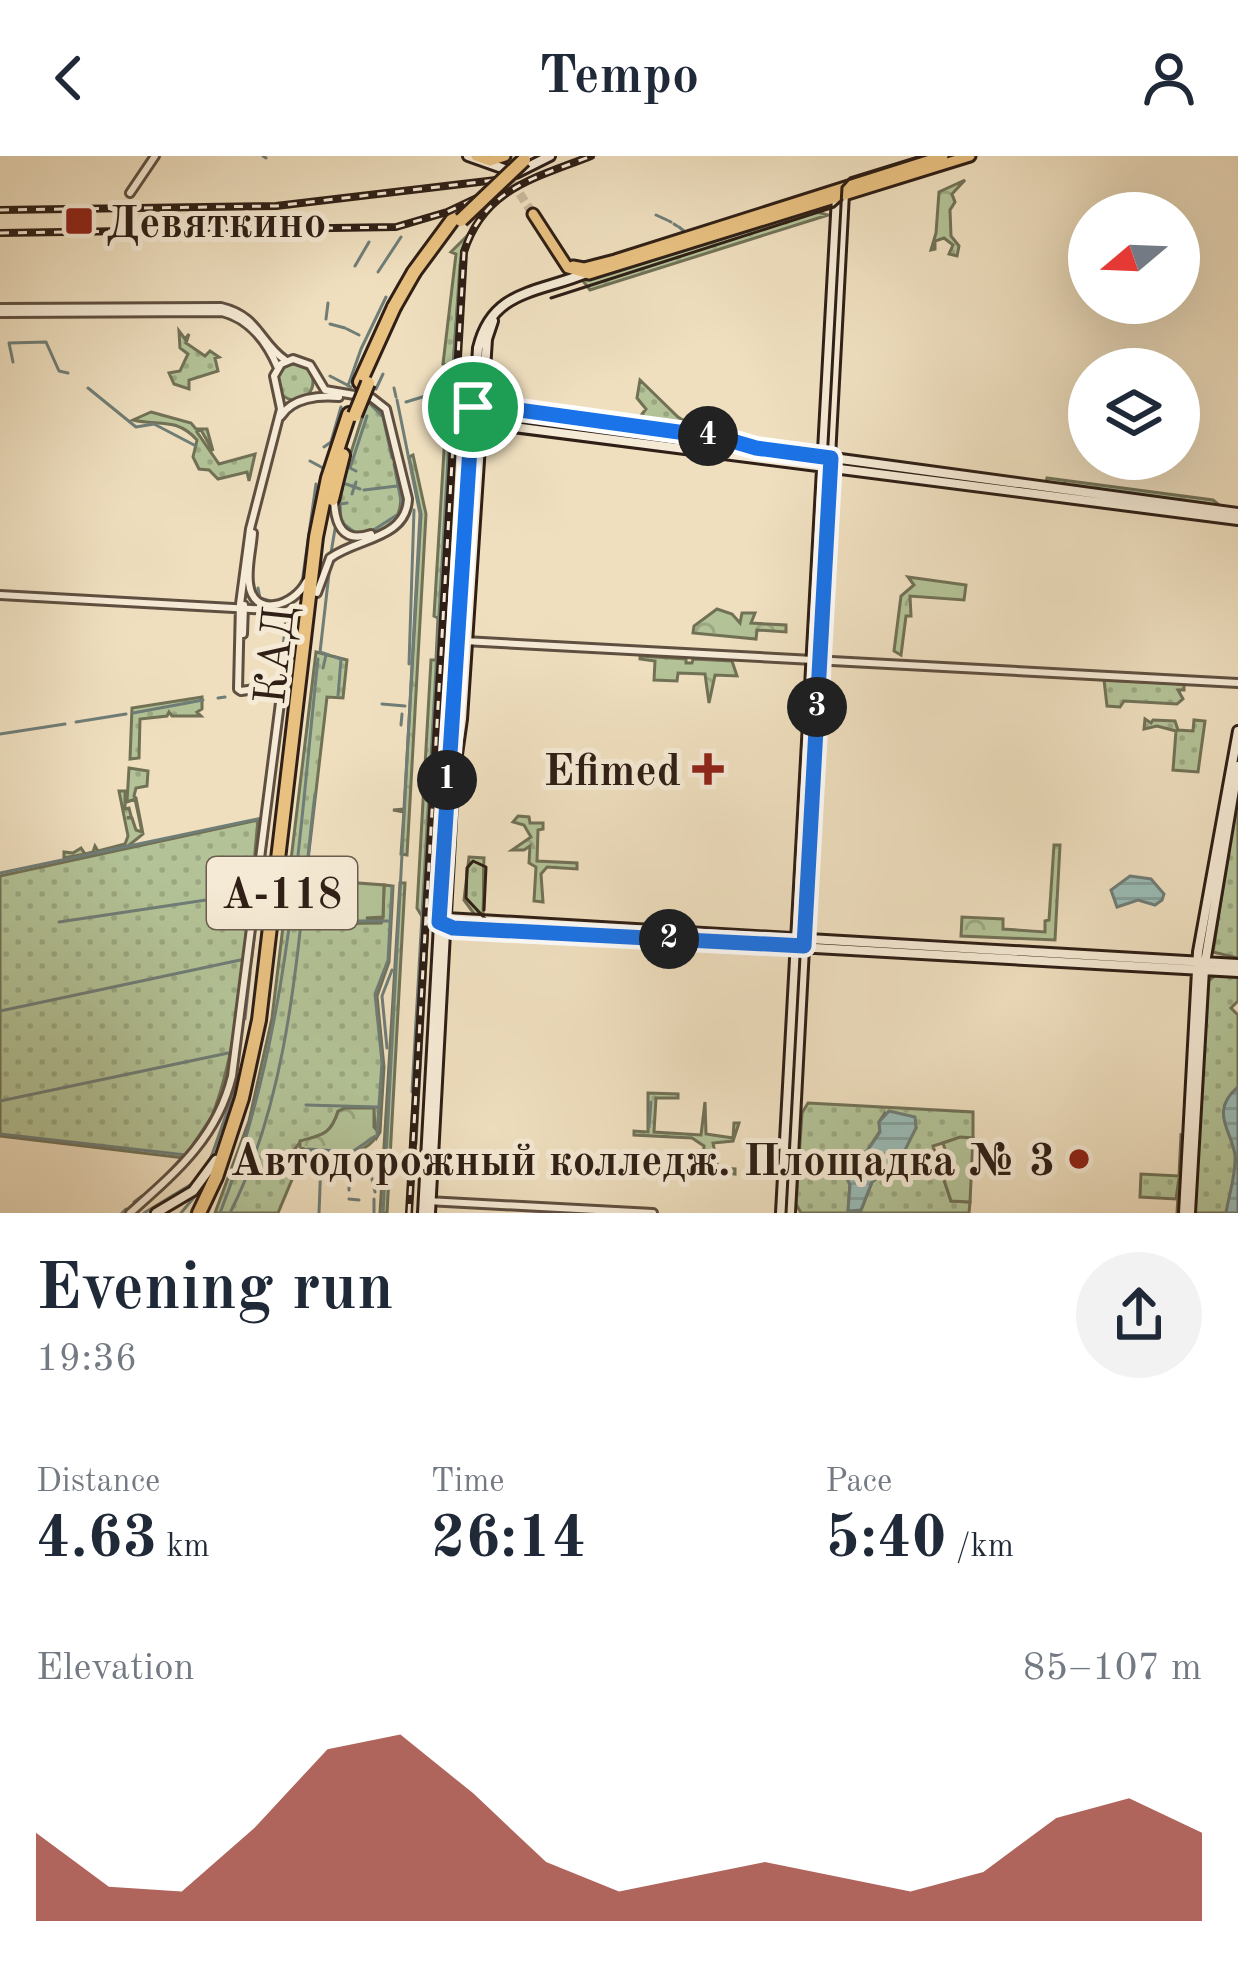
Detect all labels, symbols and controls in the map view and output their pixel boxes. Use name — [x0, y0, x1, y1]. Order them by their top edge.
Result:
icon: back — [36, 45, 102, 111]
icon: person — [1136, 45, 1202, 111]
text: Tempo — [539, 51, 699, 105]
north arrow — [1068, 192, 1200, 324]
map controls — [1068, 192, 1200, 480]
place label: Девяткино — [106, 203, 326, 248]
marker: Девяткино — [63, 205, 95, 237]
button: layers — [1068, 348, 1200, 480]
pin — [422, 356, 524, 458]
icon: arrive — [440, 374, 506, 440]
pin: 4 — [678, 406, 738, 466]
text: 4 — [698, 419, 718, 452]
street label: КАД — [250, 604, 305, 707]
pin: 3 — [787, 677, 847, 737]
text: 3 — [807, 690, 827, 723]
pin: 1 — [417, 750, 477, 810]
place label: Efimed — [543, 751, 681, 796]
marker: Efimed — [692, 753, 724, 785]
text: 1 — [437, 763, 457, 796]
road number: А-118 — [207, 857, 357, 929]
pin: 2 — [639, 909, 699, 969]
text: 2 — [659, 922, 679, 955]
place label: Автодорожный колледж. Площадка № 3 — [230, 1141, 1055, 1186]
marker: Автодорожный колледж. Площадка № 3 — [1066, 1146, 1092, 1172]
button: share — [1076, 1252, 1202, 1378]
text: Evening run — [36, 1258, 394, 1324]
text: 19:36 — [36, 1340, 137, 1379]
text: Distance — [36, 1466, 160, 1499]
text: Time — [431, 1466, 505, 1499]
text: Pace — [825, 1466, 892, 1499]
text: 4.63 — [36, 1510, 157, 1570]
text: 26:14 — [431, 1510, 587, 1570]
text: 5:40 — [825, 1510, 947, 1570]
text: km — [157, 1531, 210, 1564]
text: /km — [947, 1531, 1014, 1564]
text: Elevation — [36, 1649, 195, 1688]
text: 85–107 m — [1023, 1649, 1202, 1688]

